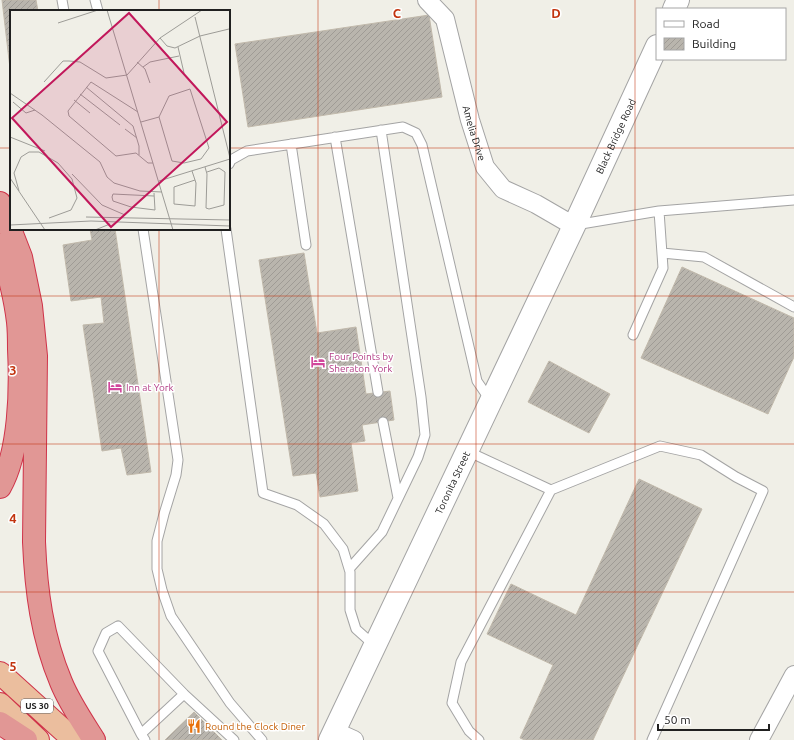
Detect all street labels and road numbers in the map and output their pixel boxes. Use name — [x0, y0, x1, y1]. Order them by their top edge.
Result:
street label: Black Bridge Road — [594, 97, 638, 175]
street label: Amelia Drive — [461, 105, 488, 162]
street label: Toronita Street — [433, 450, 472, 516]
road number: US 30 — [21, 699, 53, 713]

